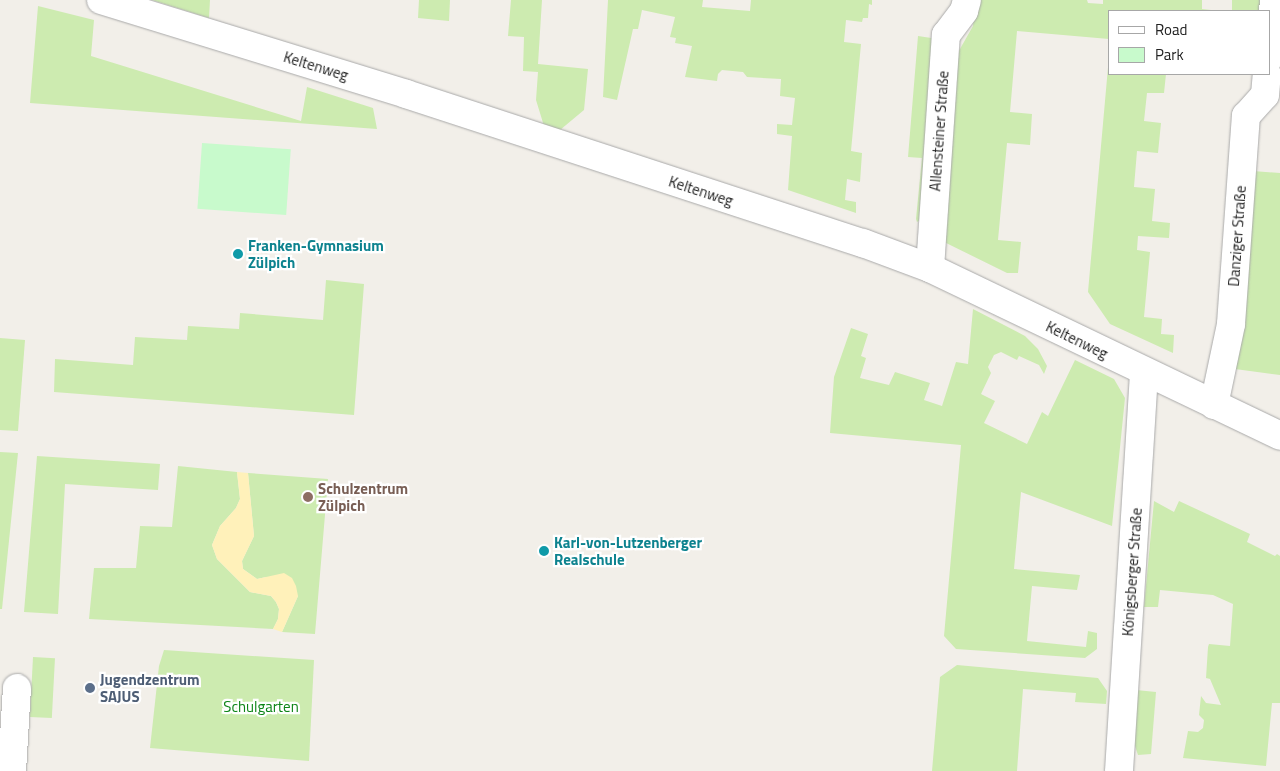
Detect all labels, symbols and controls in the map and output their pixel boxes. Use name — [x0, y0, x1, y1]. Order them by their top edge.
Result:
legend — [1108, 10, 1270, 75]
text: Road — [1155, 18, 1187, 41]
text: Park — [1155, 43, 1184, 66]
street label: Keltenweg — [281, 48, 351, 84]
street label: Allensteiner Straße — [926, 70, 952, 192]
street label: Keltenweg — [666, 172, 736, 210]
street label: Danziger Straße — [1224, 185, 1250, 287]
place label: Franken-Gymnasium Zülpich — [248, 236, 384, 271]
marker: Franken-Gymnasium Zülpich — [232, 248, 244, 260]
street label: Keltenweg — [1043, 317, 1111, 363]
place label: Schulzentrum Zülpich — [318, 479, 408, 514]
marker: Schulzentrum Zülpich — [302, 491, 314, 503]
street label: Königsberger Straße — [1119, 507, 1145, 637]
place label: Karl-von-Lutzenberger Realschule — [554, 533, 702, 568]
marker: Karl-von-Lutzenberger Realschule — [538, 545, 550, 557]
place label: Jugendzentrum SAJUS — [100, 670, 200, 705]
marker: Jugendzentrum SAJUS — [84, 682, 96, 694]
park label: Schulgarten — [223, 698, 299, 716]

